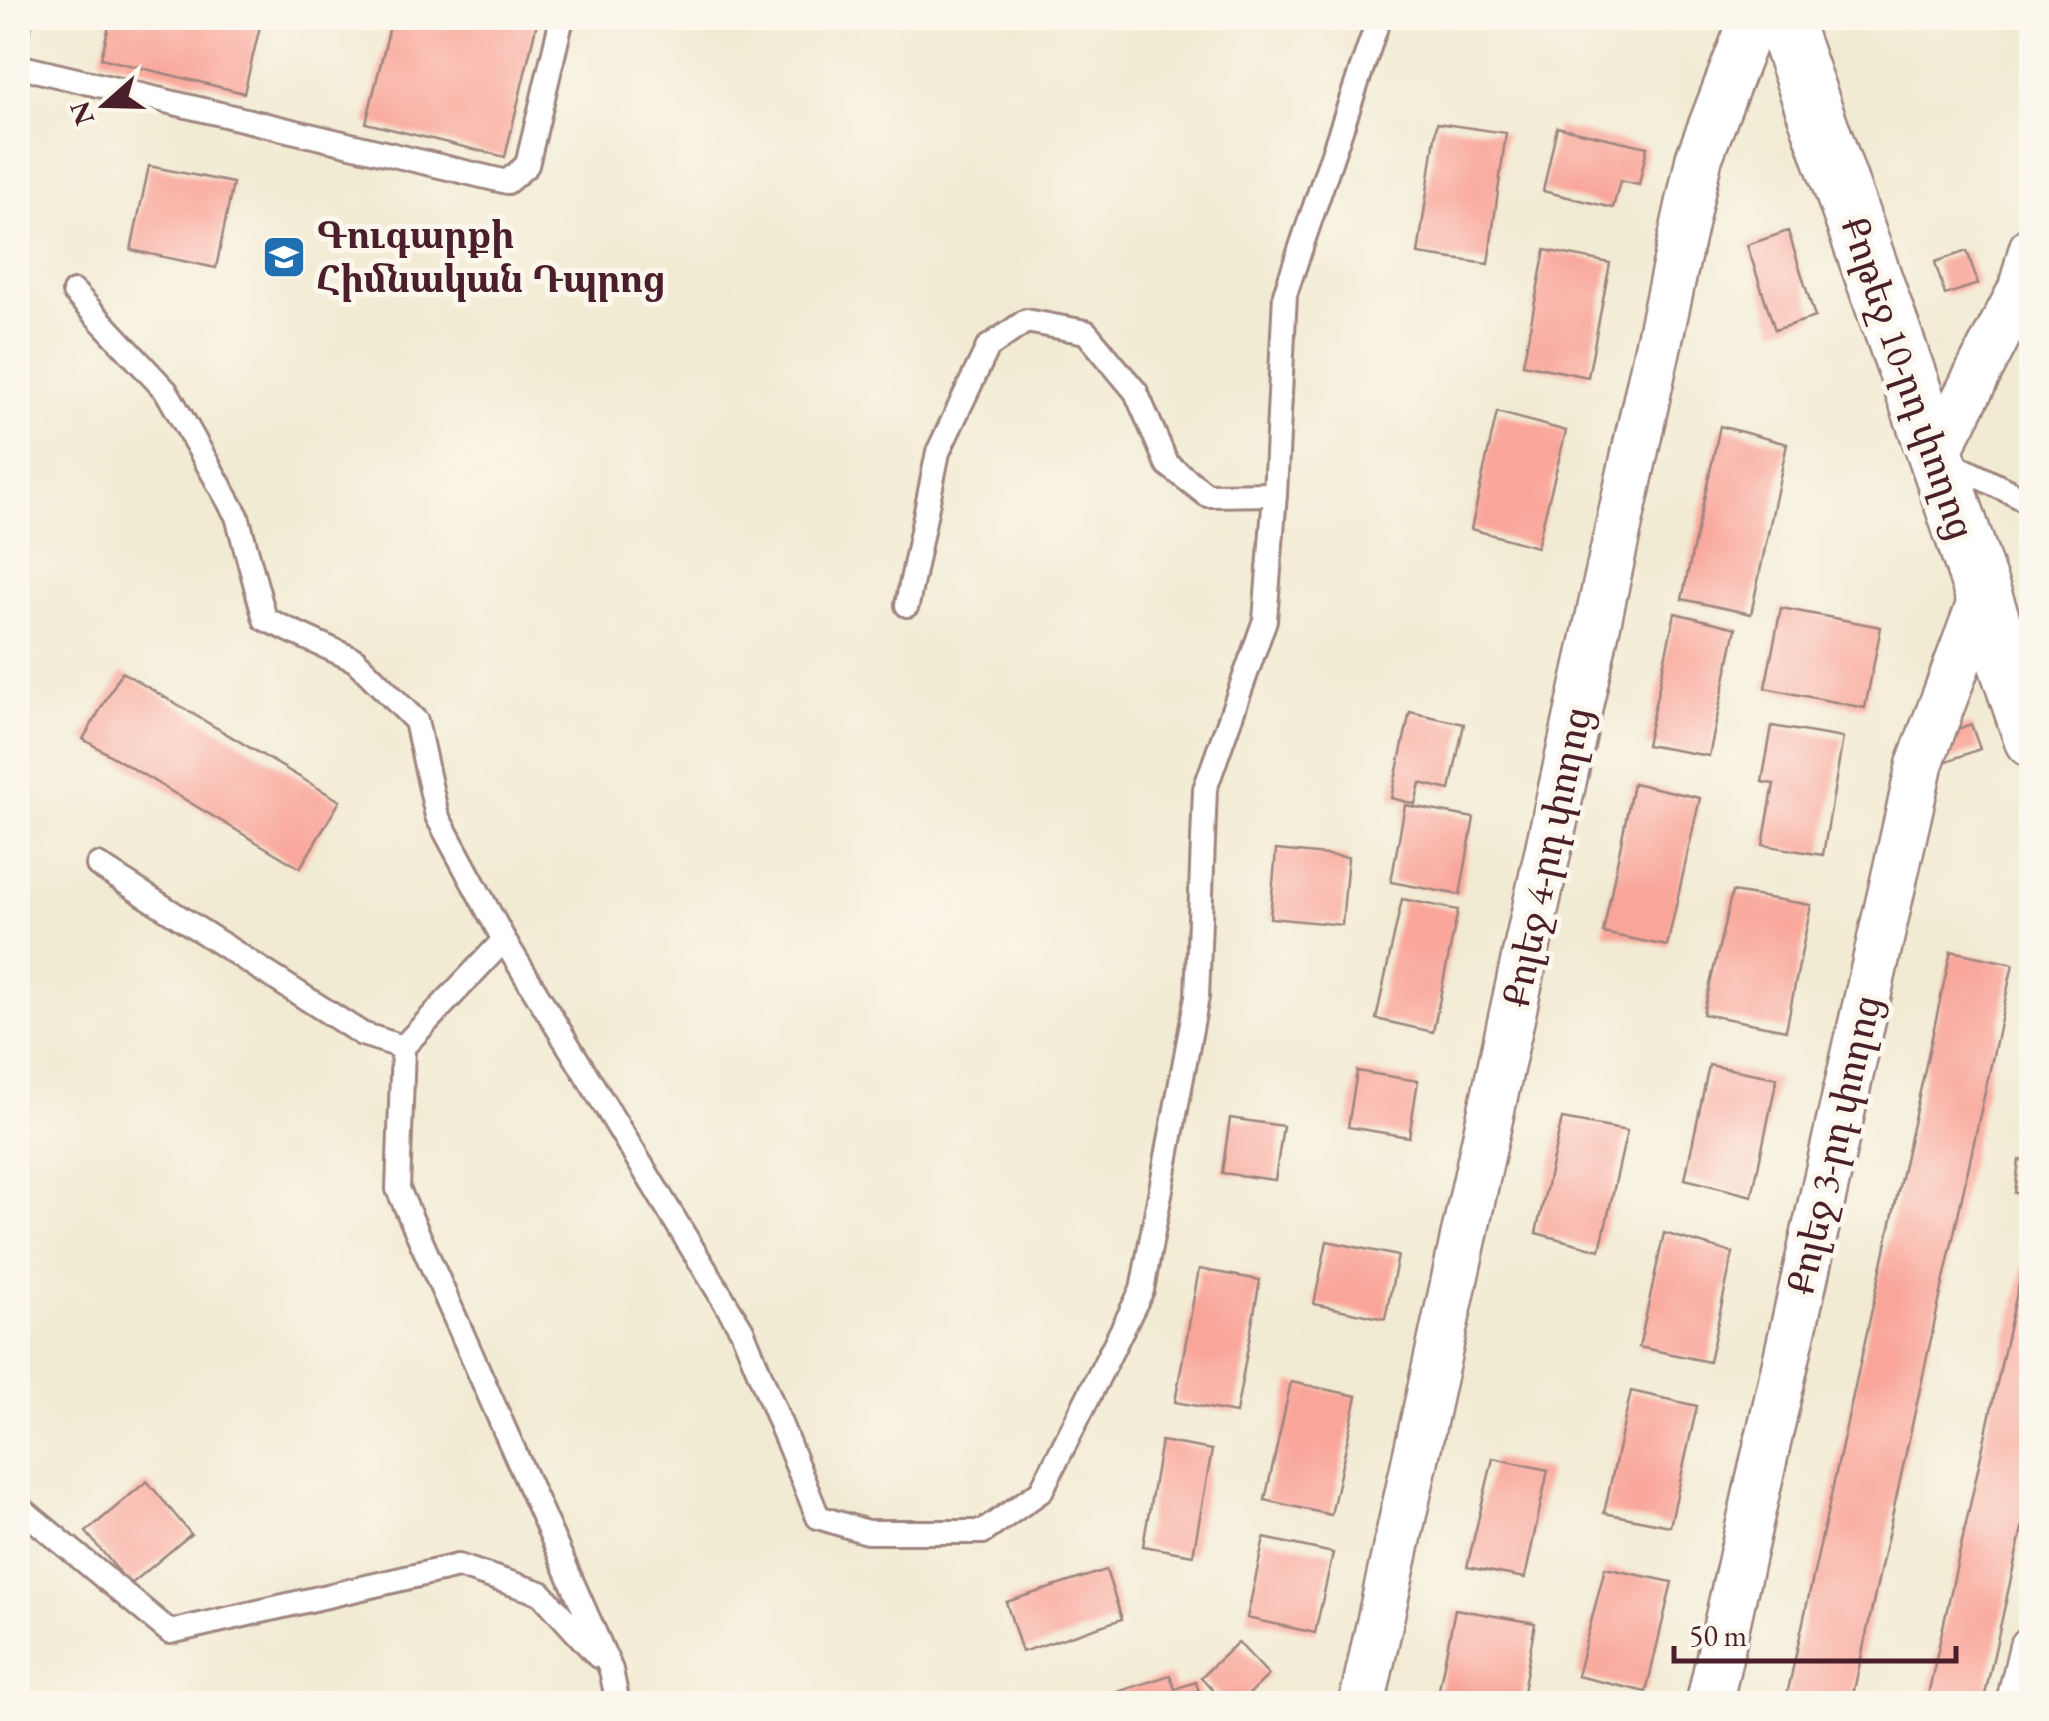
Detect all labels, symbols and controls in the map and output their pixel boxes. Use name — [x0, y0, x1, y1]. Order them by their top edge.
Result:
north arrow — [55, 55, 155, 155]
text: N — [61, 96, 102, 130]
place label: Գուգարքի Հիմնական Դպրոց — [316, 210, 666, 303]
street label: Քոթեջ 10-րդ փողոց — [1830, 210, 1987, 546]
school or university icon: Գուգարքի Հիմնական Դպրոց — [261, 234, 307, 280]
street label: Քոլեջ 4-րդ փողոց — [1491, 702, 1602, 1012]
street label: Քոլեջ 3-րդ փողոց — [1775, 990, 1892, 1299]
scale bar — [1674, 1601, 1956, 1663]
text: 50 m — [1689, 1616, 1747, 1655]

